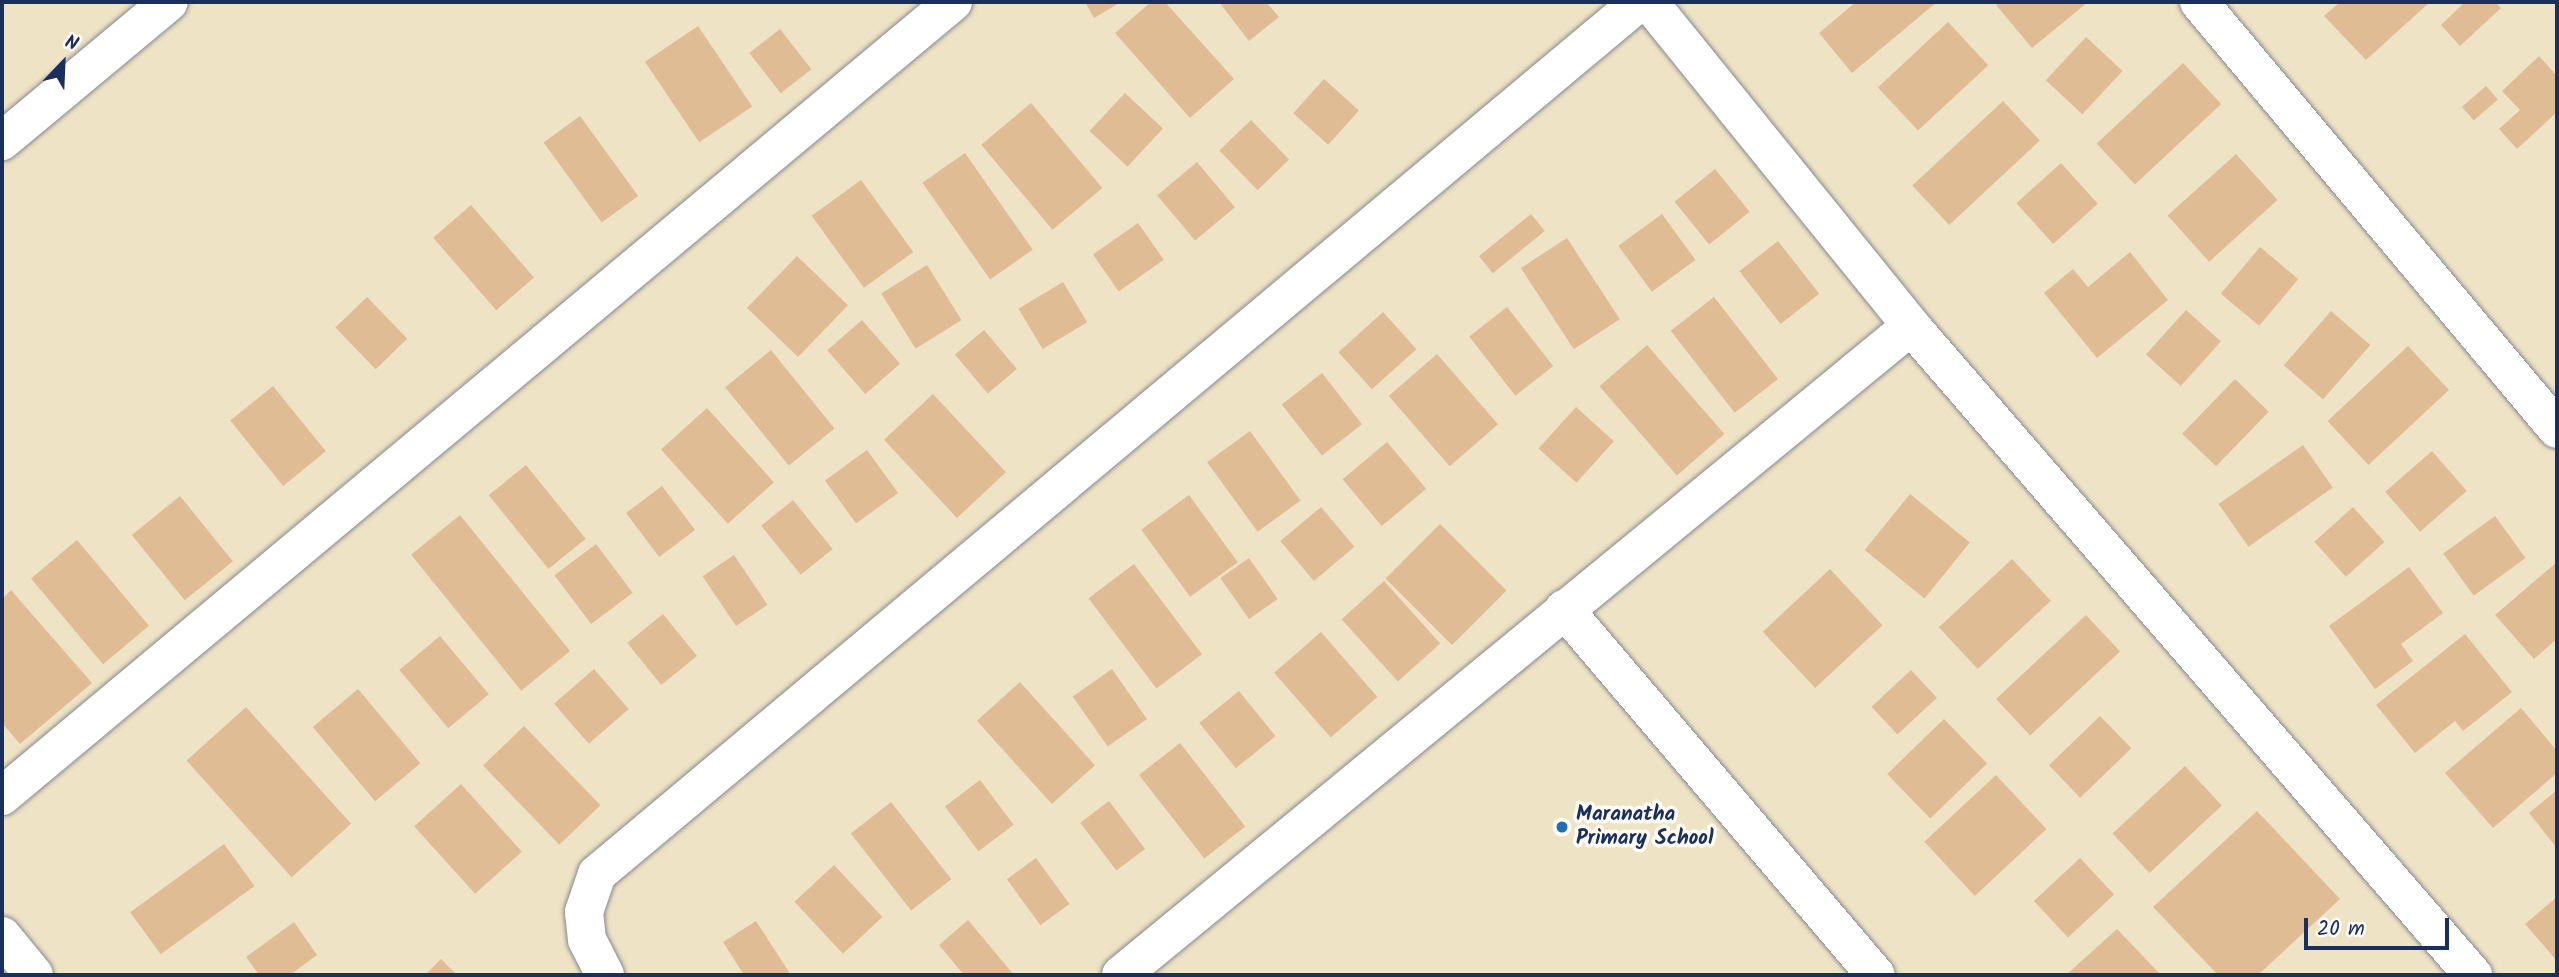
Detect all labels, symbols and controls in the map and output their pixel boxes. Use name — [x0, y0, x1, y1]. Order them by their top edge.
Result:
north arrow — [28, 28, 98, 98]
text: N — [60, 28, 83, 60]
place label: Maranatha Primary School — [1576, 802, 1714, 852]
marker: Maranatha Primary School — [1554, 819, 1570, 835]
scale bar — [2307, 904, 2452, 948]
text: 20 m — [2317, 913, 2365, 946]

